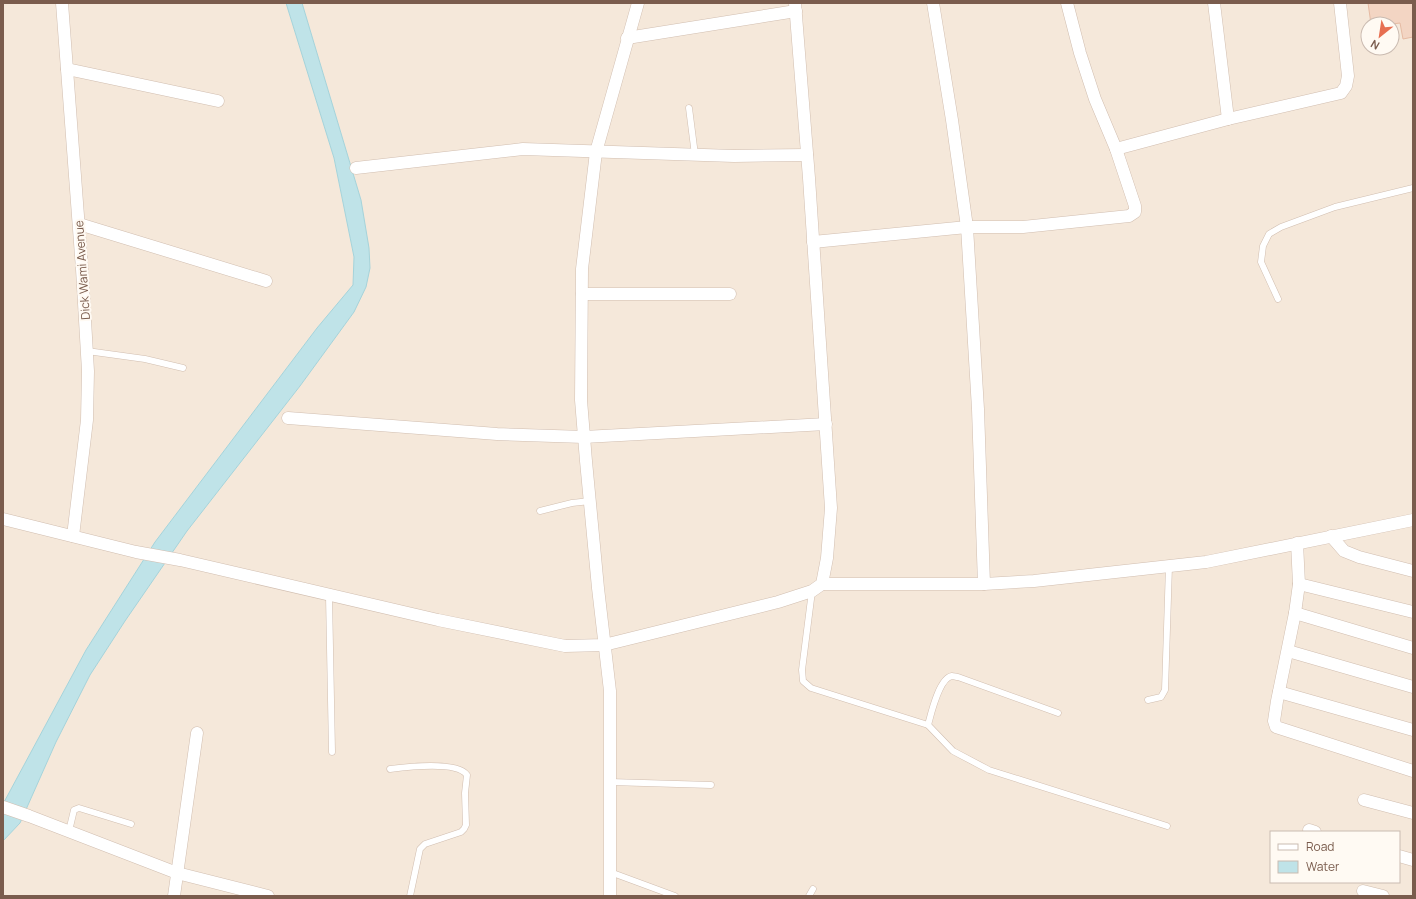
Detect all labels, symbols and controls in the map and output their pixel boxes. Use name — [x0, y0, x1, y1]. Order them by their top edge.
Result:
north arrow — [1360, 16, 1400, 56]
text: N — [1367, 37, 1382, 54]
street label: Dick Wami Avenue — [70, 220, 94, 320]
legend — [1270, 831, 1400, 883]
text: Road — [1306, 838, 1334, 855]
text: Water — [1306, 858, 1340, 875]

